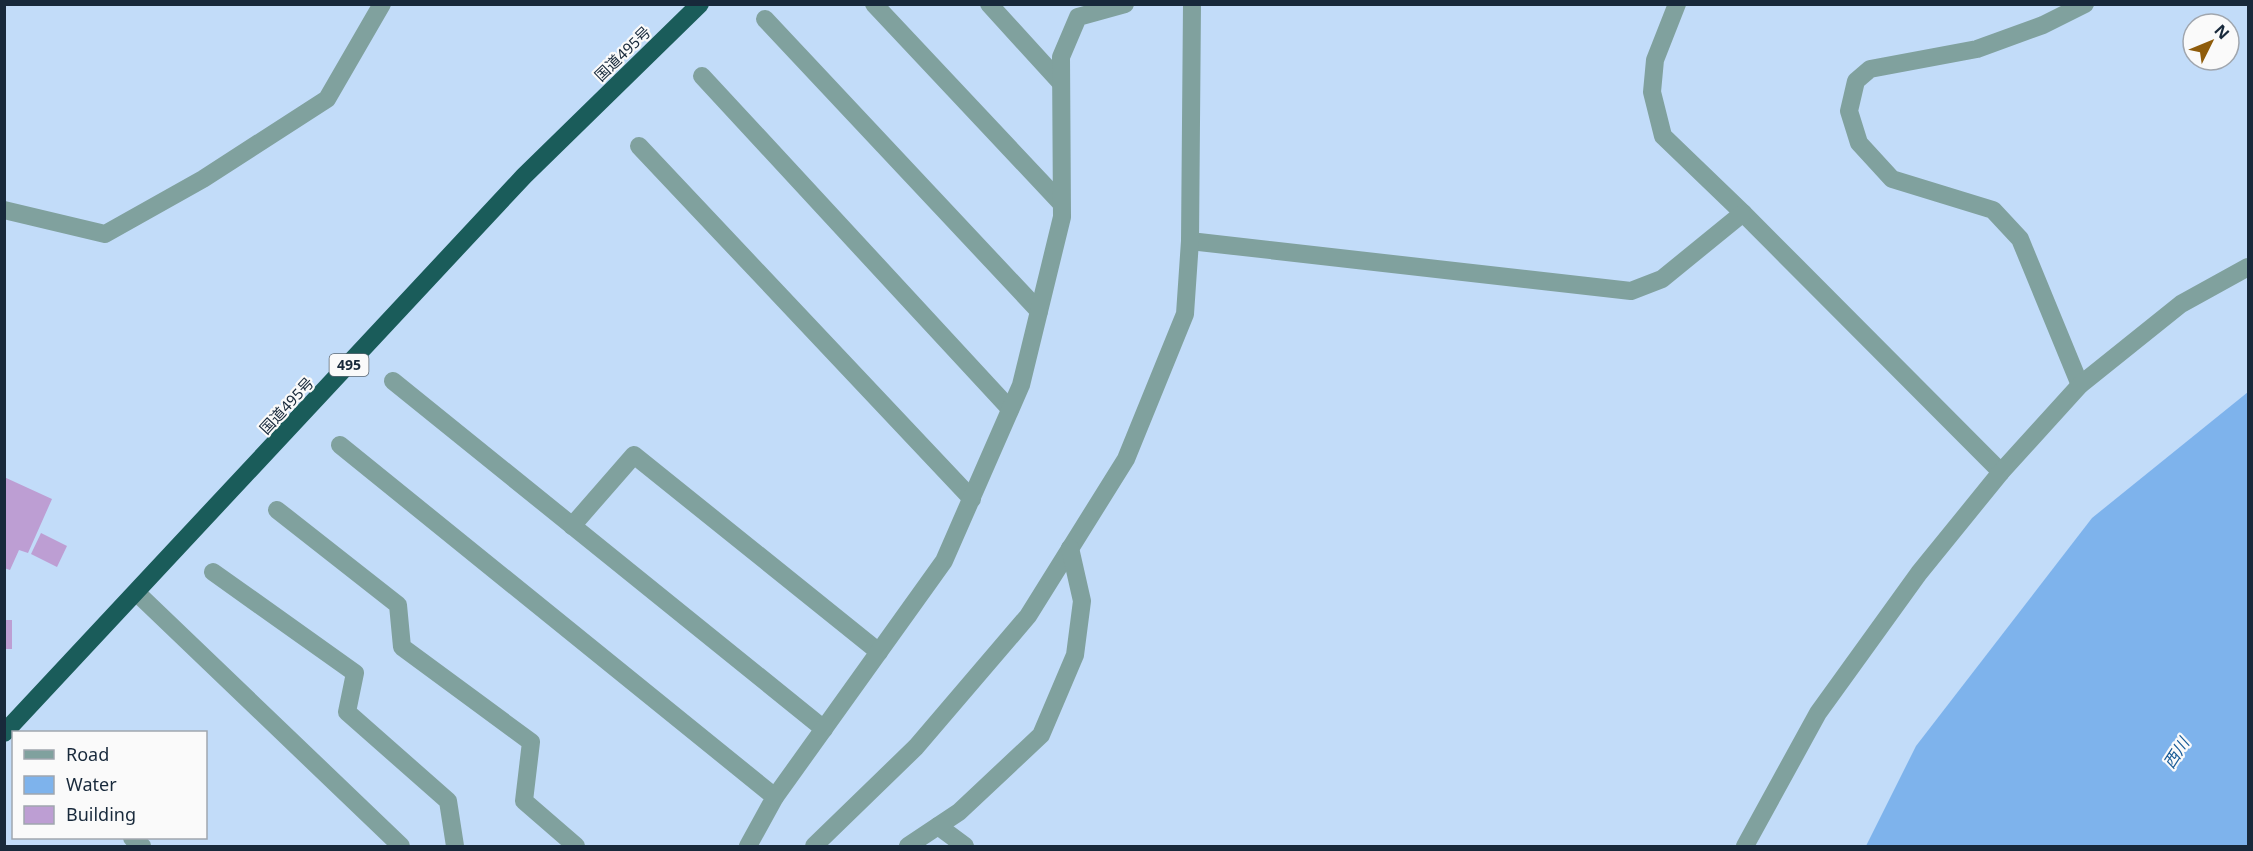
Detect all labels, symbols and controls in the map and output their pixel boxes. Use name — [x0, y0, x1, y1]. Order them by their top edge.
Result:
north arrow — [2181, 12, 2241, 72]
text: N — [2209, 20, 2234, 44]
street label: 国道495号 — [590, 22, 655, 85]
road number: 495 — [330, 354, 368, 376]
street label: 国道495号 — [255, 373, 318, 438]
legend — [12, 731, 207, 839]
water label: 西川 — [2158, 732, 2195, 772]
text: Road — [66, 742, 109, 766]
text: Water — [66, 772, 117, 796]
text: Building — [66, 802, 136, 826]

